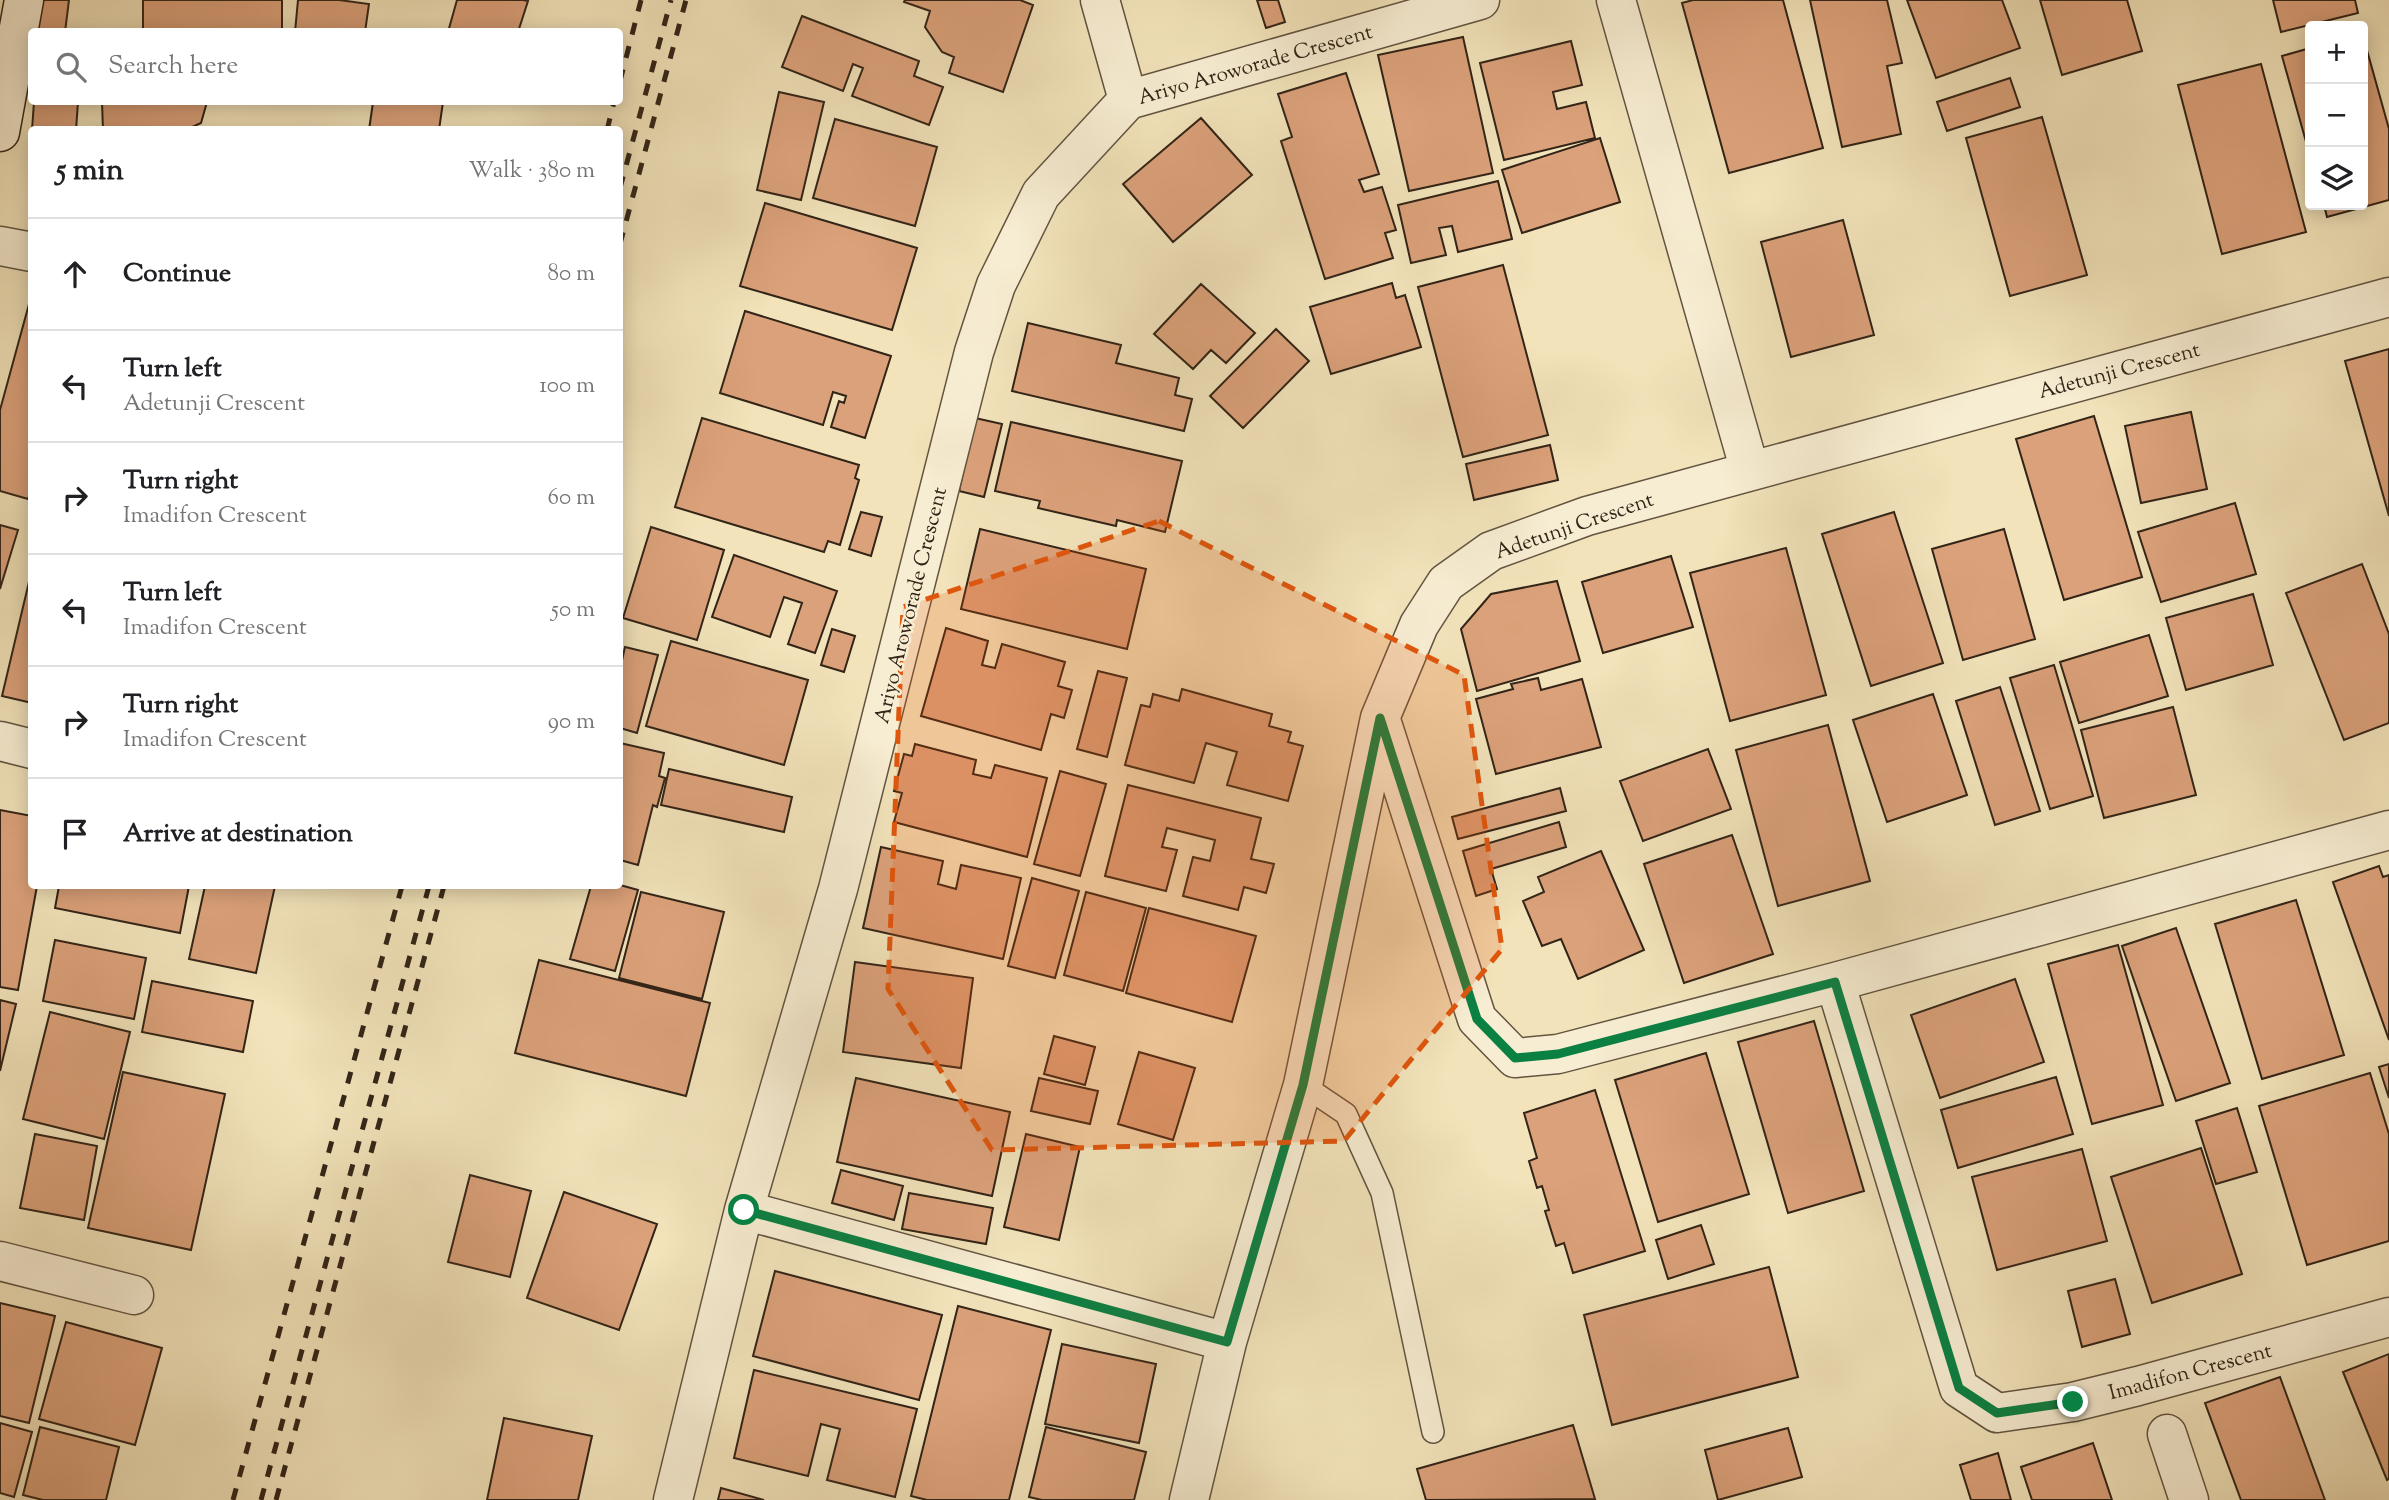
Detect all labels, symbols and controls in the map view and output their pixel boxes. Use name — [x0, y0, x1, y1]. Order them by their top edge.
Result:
street label: Ariyo Aroworade Crescent — [1135, 18, 1376, 114]
map controls — [2305, 21, 2368, 210]
button: + — [2305, 21, 2368, 84]
search box — [28, 28, 623, 105]
icon: search — [52, 48, 90, 86]
text: Search here — [108, 48, 238, 85]
button: − — [2305, 84, 2368, 147]
button: layers — [2305, 147, 2368, 210]
text: 5 min — [56, 150, 124, 193]
text: Walk · 380 m — [469, 155, 595, 188]
icon: ahead — [56, 255, 94, 293]
text: Continue — [123, 256, 231, 293]
text: 80 m — [547, 258, 595, 291]
street label: Adetunji Crescent — [2035, 336, 2204, 408]
text: Turn left — [123, 351, 222, 388]
icon: left — [56, 367, 94, 405]
text: 100 m — [539, 370, 595, 403]
text: Adetunji Crescent — [123, 388, 305, 421]
text: Turn right — [123, 463, 238, 500]
icon: right — [56, 479, 94, 517]
text: 60 m — [547, 482, 595, 515]
street label: Ariyo Aroworade Crescent — [868, 484, 956, 727]
street label: Adetunji Crescent — [1491, 486, 1658, 568]
text: Imadifon Crescent — [123, 500, 307, 533]
text: Turn left — [123, 575, 222, 612]
icon: left — [56, 591, 94, 629]
text: 50 m — [551, 594, 595, 627]
text: Imadifon Crescent — [123, 612, 307, 645]
text: Turn right — [123, 687, 238, 724]
icon: right — [56, 703, 94, 741]
text: 90 m — [548, 706, 595, 739]
text: Imadifon Crescent — [123, 724, 307, 757]
icon: arrive — [56, 815, 94, 853]
text: Arrive at destination — [123, 816, 353, 853]
route start — [728, 1194, 759, 1225]
street label: Imadifon Crescent — [2106, 1337, 2275, 1409]
route end — [2057, 1386, 2088, 1417]

